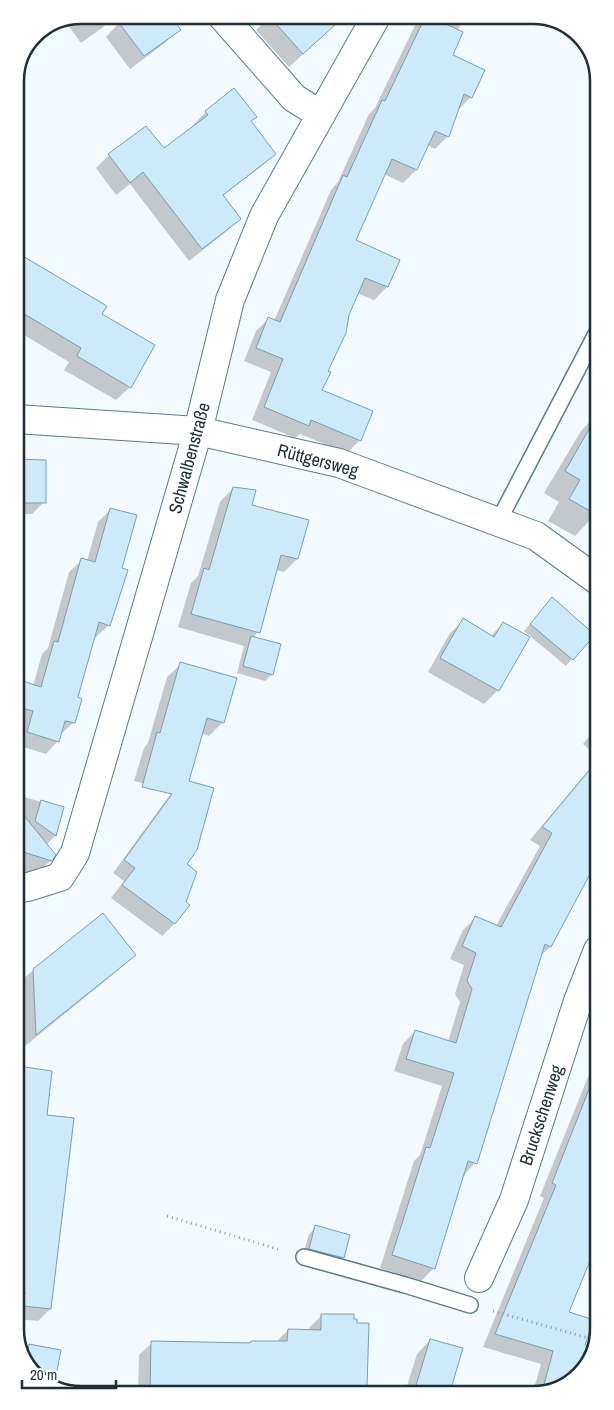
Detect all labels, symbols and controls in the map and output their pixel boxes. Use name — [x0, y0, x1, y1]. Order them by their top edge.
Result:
street label: Schwalbenstraße — [162, 400, 216, 516]
street label: Rüttgersweg — [275, 437, 362, 483]
street label: Bruckschenweg — [513, 1061, 569, 1168]
scale bar — [22, 1358, 116, 1390]
text: 20 m — [30, 1364, 57, 1385]

